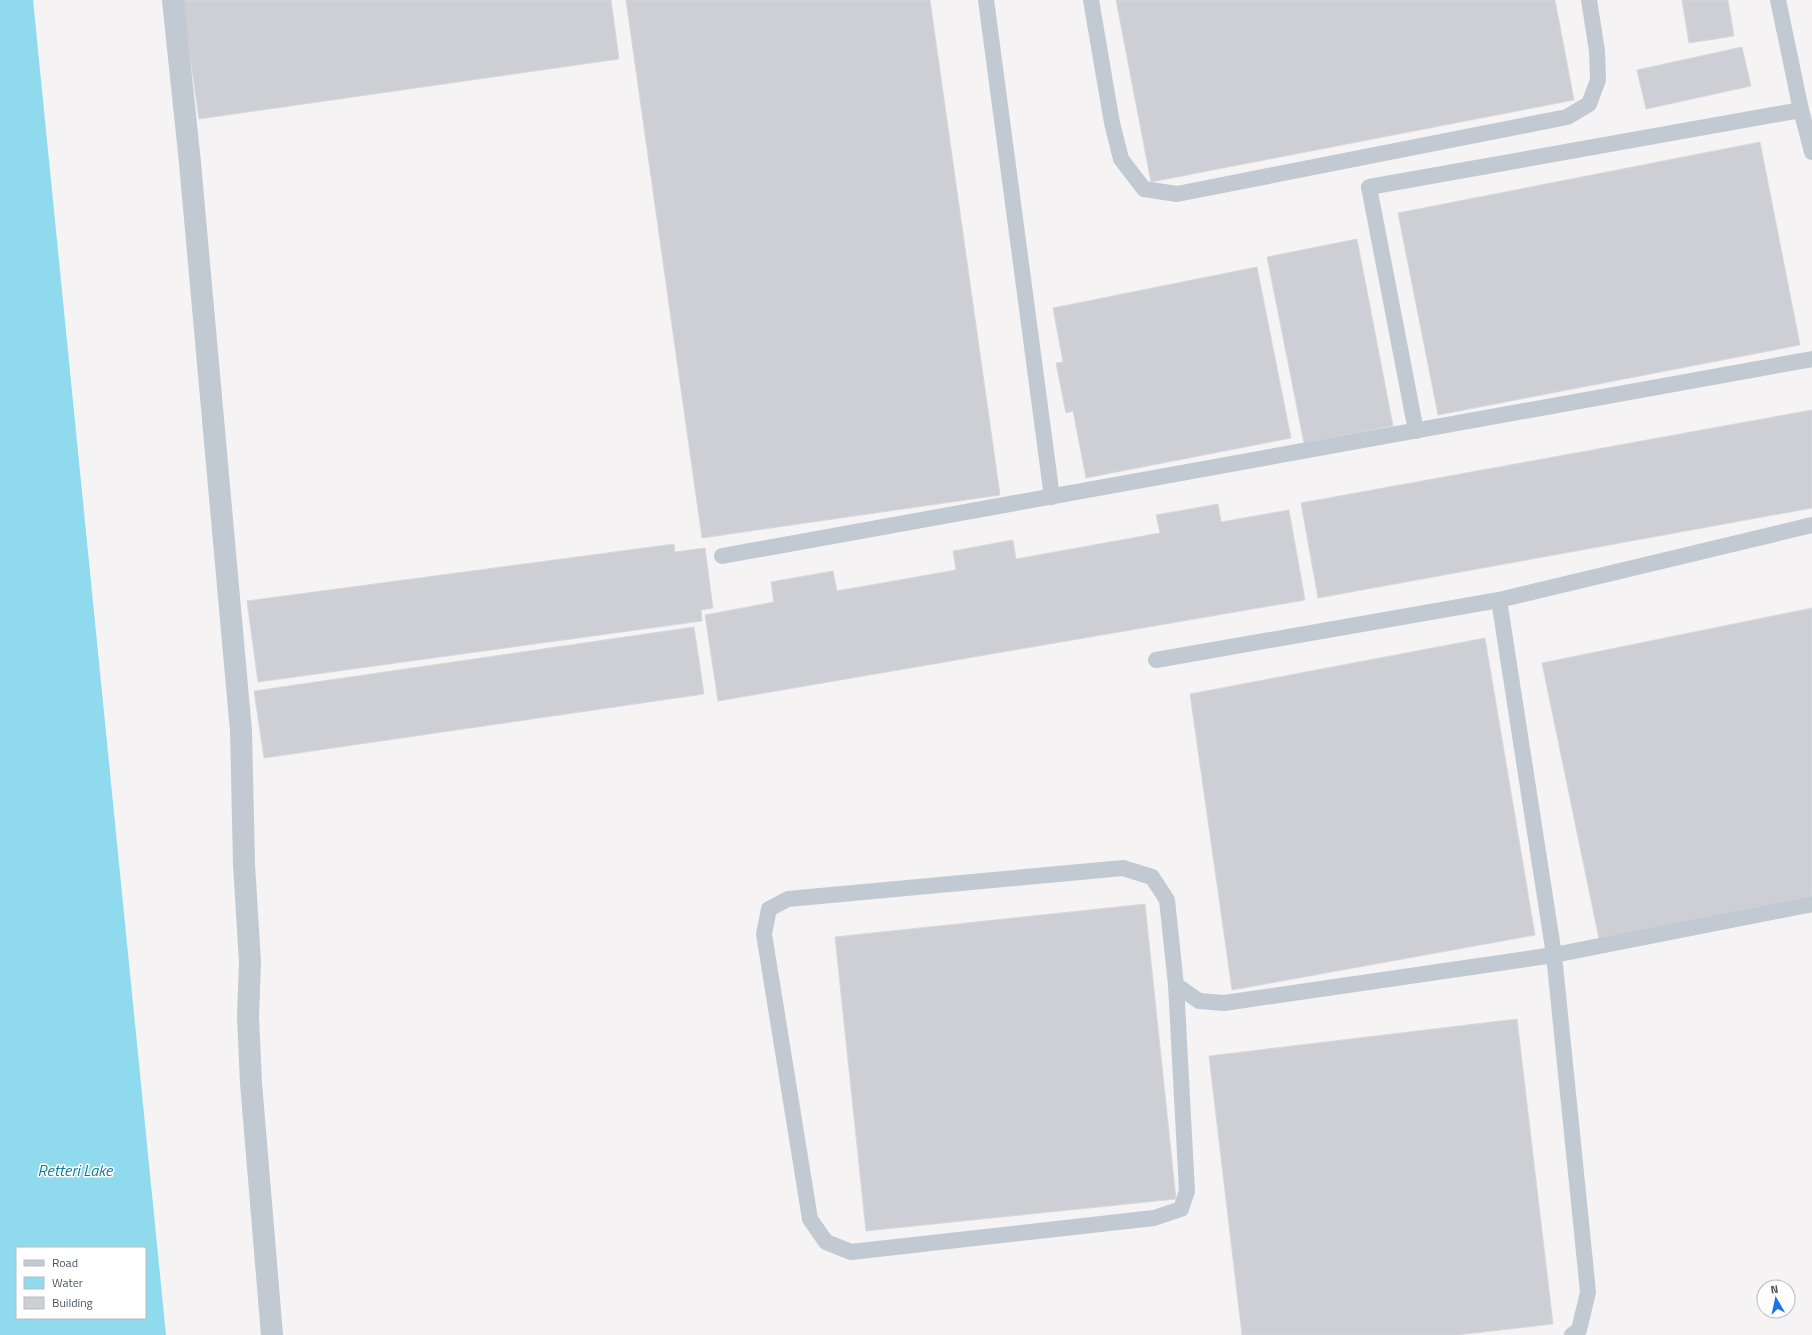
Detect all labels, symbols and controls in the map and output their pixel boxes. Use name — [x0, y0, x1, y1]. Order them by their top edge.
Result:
water label: Retteri Lake — [38, 1158, 114, 1182]
legend — [16, 1247, 146, 1319]
text: Road — [52, 1253, 78, 1272]
text: Water — [52, 1273, 83, 1292]
north arrow — [1756, 1279, 1796, 1319]
text: N — [1769, 1281, 1779, 1298]
text: Building — [52, 1293, 93, 1312]

